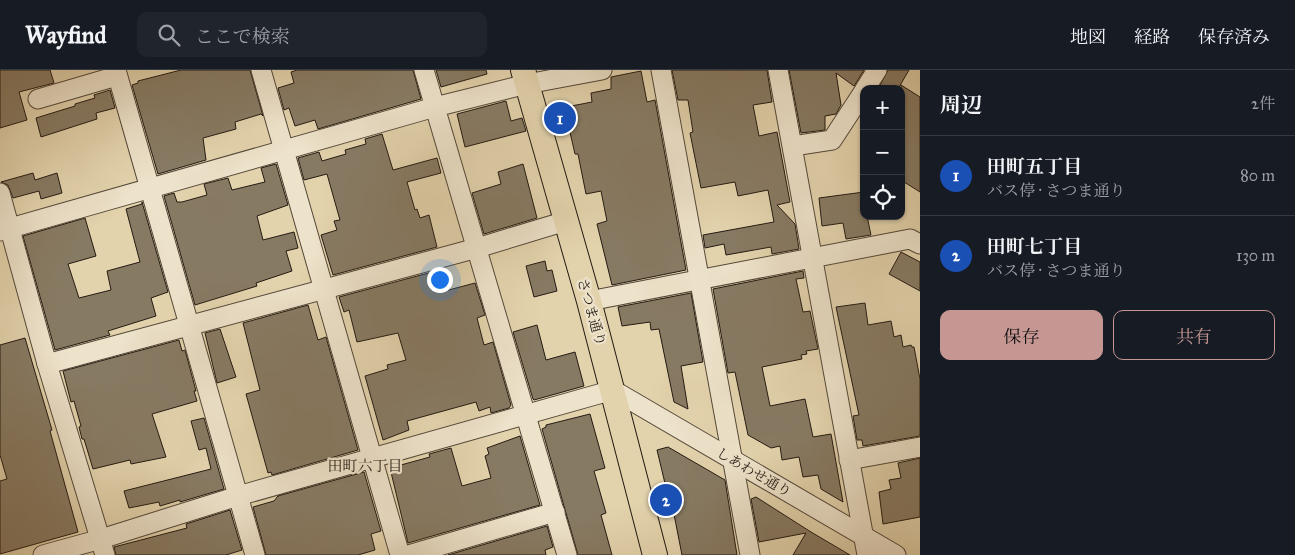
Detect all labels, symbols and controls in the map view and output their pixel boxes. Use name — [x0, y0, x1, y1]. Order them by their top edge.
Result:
search box — [137, 12, 487, 57]
text: Wayfind — [25, 20, 107, 50]
icon: search — [155, 21, 183, 49]
text: ここで検索 — [195, 25, 290, 48]
text: 地図 — [1070, 26, 1106, 48]
text: 経路 — [1134, 26, 1170, 48]
text: 保存済み — [1198, 26, 1270, 48]
map controls — [860, 85, 905, 220]
button: + — [860, 85, 905, 130]
text: 周辺 — [940, 92, 982, 118]
text: 2件 — [1251, 94, 1275, 113]
pin: 1 — [544, 99, 576, 137]
button: − — [860, 130, 905, 175]
text: 田町五丁目 — [987, 155, 1082, 178]
text: 1 — [953, 166, 959, 185]
text: 80 m — [1240, 166, 1275, 185]
button: locate — [860, 175, 905, 220]
text: バス停 · さつま通り — [987, 181, 1125, 200]
text: 田町七丁目 — [987, 235, 1082, 258]
text: 2 — [952, 246, 960, 265]
text: 130 m — [1236, 246, 1275, 265]
text: バス停 · さつま通り — [987, 261, 1125, 280]
your location — [427, 267, 453, 293]
street label: さつま通り — [574, 276, 609, 348]
button: 保存 — [940, 310, 1103, 360]
button: 共有 — [1113, 310, 1275, 360]
street label: しあわせ通り — [713, 444, 794, 501]
district label: 田町六丁目 — [327, 457, 403, 475]
pin: 2 — [650, 481, 682, 519]

